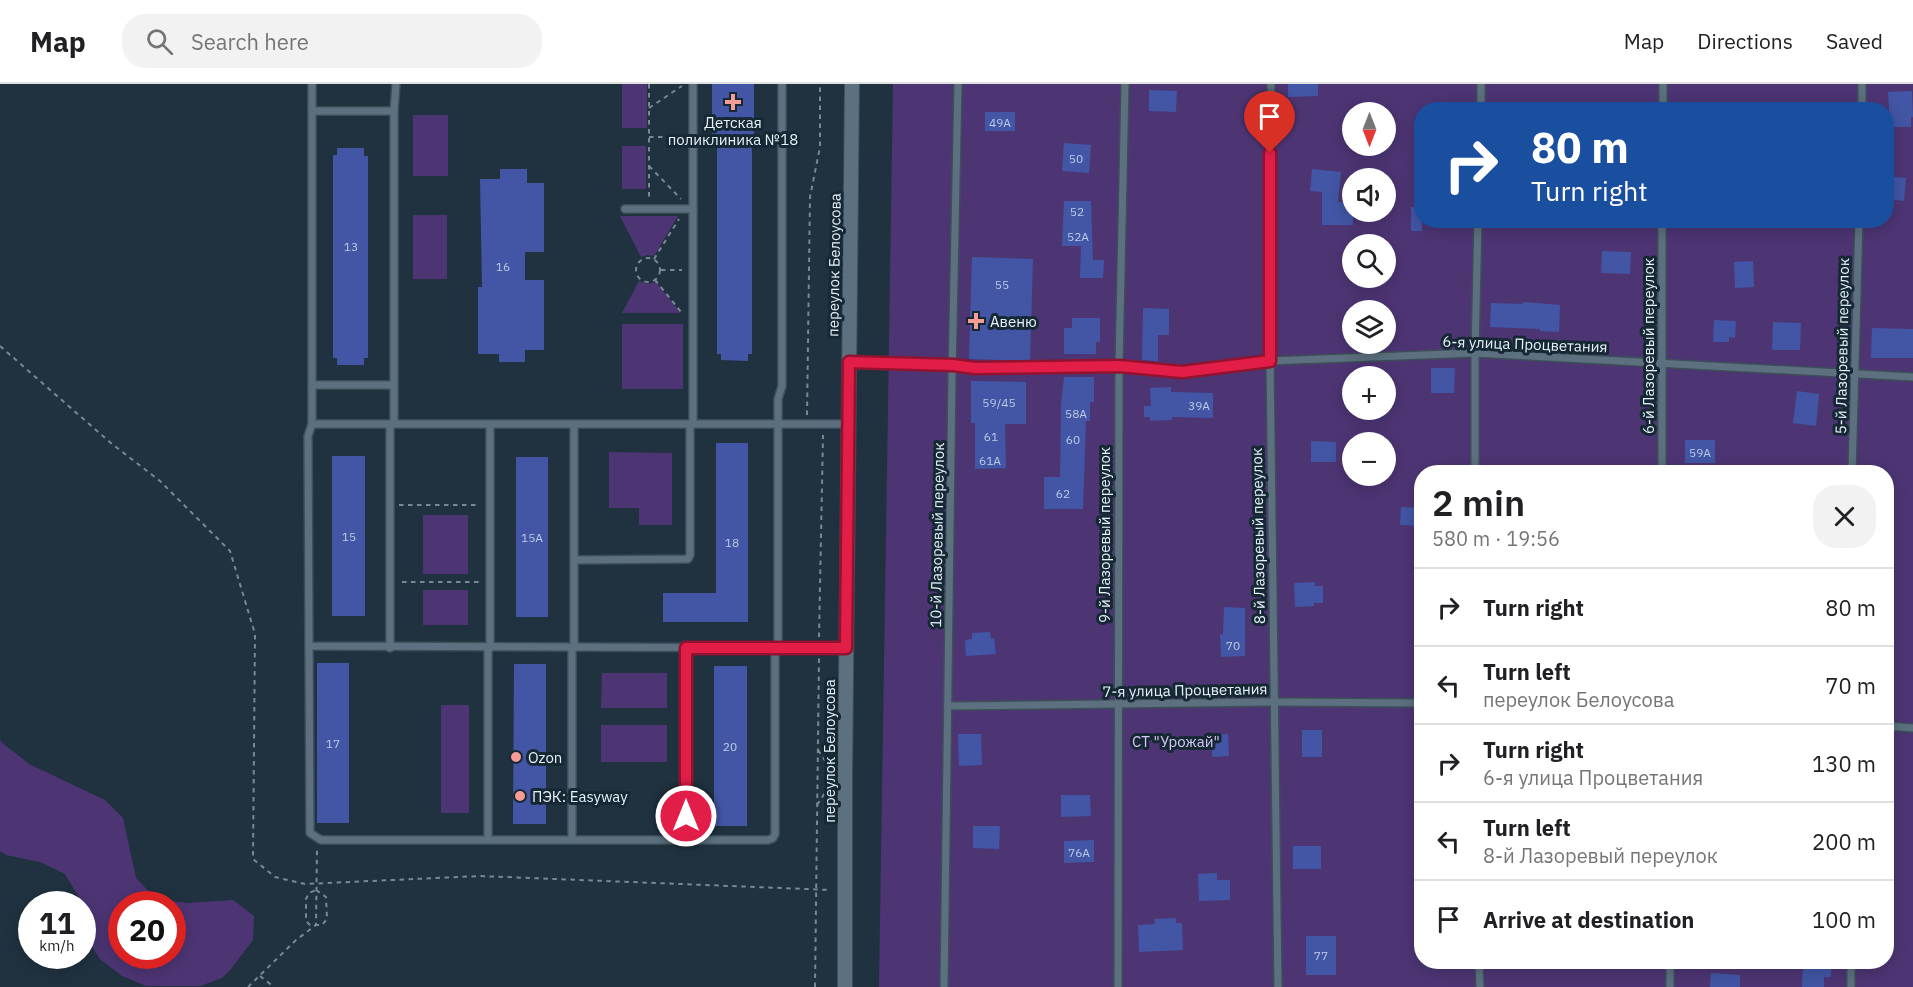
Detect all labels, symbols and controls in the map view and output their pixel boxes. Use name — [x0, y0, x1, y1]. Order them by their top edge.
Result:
search box — [122, 14, 542, 68]
text: Map — [30, 23, 86, 60]
icon: search — [143, 25, 176, 58]
text: Search here — [191, 27, 309, 56]
text: Map — [1624, 27, 1664, 55]
text: Directions — [1697, 27, 1793, 55]
text: Saved — [1826, 27, 1883, 55]
pin — [1244, 91, 1295, 153]
marker: Детская поликлиника №18 — [724, 93, 742, 111]
icon: arrive — [1253, 100, 1286, 133]
north arrow — [1342, 102, 1396, 156]
map controls — [1342, 102, 1396, 486]
place label: Детская поликлиника №18 — [668, 113, 798, 149]
house number: 49А — [989, 115, 1011, 130]
text: 80 m — [1531, 120, 1629, 175]
icon: right — [1432, 126, 1510, 204]
house number: 50 — [1069, 151, 1083, 166]
button: sound — [1342, 168, 1396, 222]
text: Turn right — [1531, 173, 1648, 208]
street label: переулок Белоусова — [823, 193, 845, 337]
house number: 52 — [1070, 204, 1084, 219]
house number: 52А — [1067, 229, 1089, 244]
button: search — [1342, 234, 1396, 288]
house number: 13 — [344, 239, 358, 254]
street label: 6-й Лазоревый переулок — [1639, 258, 1658, 434]
street label: 5-й Лазоревый переулок — [1831, 258, 1853, 434]
house number: 16 — [496, 259, 510, 274]
house number: 55 — [995, 277, 1009, 292]
button: layers — [1342, 300, 1396, 354]
marker: Авеню — [967, 312, 985, 330]
place label: Авеню — [990, 312, 1037, 331]
street label: 6-я улица Процветания — [1442, 332, 1608, 356]
button: + — [1342, 366, 1396, 420]
house number: 59/45 — [982, 395, 1016, 410]
house number: 39А — [1188, 398, 1210, 413]
house number: 58А — [1065, 406, 1087, 421]
house number: 61 — [984, 429, 998, 444]
house number: 60 — [1066, 432, 1080, 447]
button: − — [1342, 432, 1396, 486]
street label: 10-й Лазоревый переулок — [926, 442, 948, 628]
house number: 59А — [1689, 445, 1711, 460]
street label: 9-й Лазоревый переулок — [1095, 447, 1114, 623]
street label: 8-й Лазоревый переулок — [1247, 448, 1269, 624]
house number: 61А — [979, 453, 1001, 468]
text: 2 min — [1432, 479, 1525, 526]
button: close — [1813, 485, 1876, 548]
house number: 62 — [1056, 486, 1070, 501]
text: 580 m · 19:56 — [1432, 525, 1560, 552]
house number: 15 — [342, 529, 356, 544]
house number: 15А — [521, 530, 543, 545]
house number: 18 — [725, 535, 739, 550]
icon: right — [1432, 591, 1465, 624]
text: Turn right — [1483, 593, 1584, 622]
text: 80 m — [1825, 593, 1876, 622]
house number: 70 — [1226, 638, 1240, 653]
text: Turn left — [1483, 657, 1571, 686]
icon: left — [1432, 669, 1465, 702]
text: 70 m — [1825, 671, 1876, 700]
street label: переулок Белоусова — [820, 679, 839, 823]
street label: 7-я улица Процветания — [1102, 679, 1268, 701]
text: переулок Белоусова — [1483, 686, 1674, 713]
park label: СТ "Урожай" — [1132, 732, 1220, 751]
text: Turn right — [1483, 735, 1584, 764]
house number: 17 — [326, 736, 340, 751]
house number: 20 — [723, 739, 737, 754]
icon: right — [1432, 747, 1465, 780]
place label: Ozon — [528, 748, 562, 767]
text: 130 m — [1812, 749, 1876, 778]
marker: Ozon — [509, 750, 523, 764]
text: 6-я улица Процветания — [1483, 764, 1703, 791]
position arrow — [654, 784, 718, 848]
place label: ПЭК: Easyway — [532, 787, 628, 806]
marker: ПЭК: Easyway — [513, 789, 527, 803]
text: Turn left — [1483, 813, 1571, 842]
icon: left — [1432, 825, 1465, 858]
text: 200 m — [1812, 827, 1876, 856]
text: 8-й Лазоревый переулок — [1483, 842, 1718, 869]
house number: 76А — [1068, 845, 1090, 860]
speed limit sign: 20 — [108, 891, 186, 969]
text: 11 — [39, 903, 75, 942]
icon: arrive — [1432, 903, 1465, 936]
text: Arrive at destination — [1483, 905, 1694, 934]
text: 100 m — [1812, 905, 1876, 934]
text: km/h — [39, 936, 75, 955]
house number: 77 — [1314, 948, 1328, 963]

